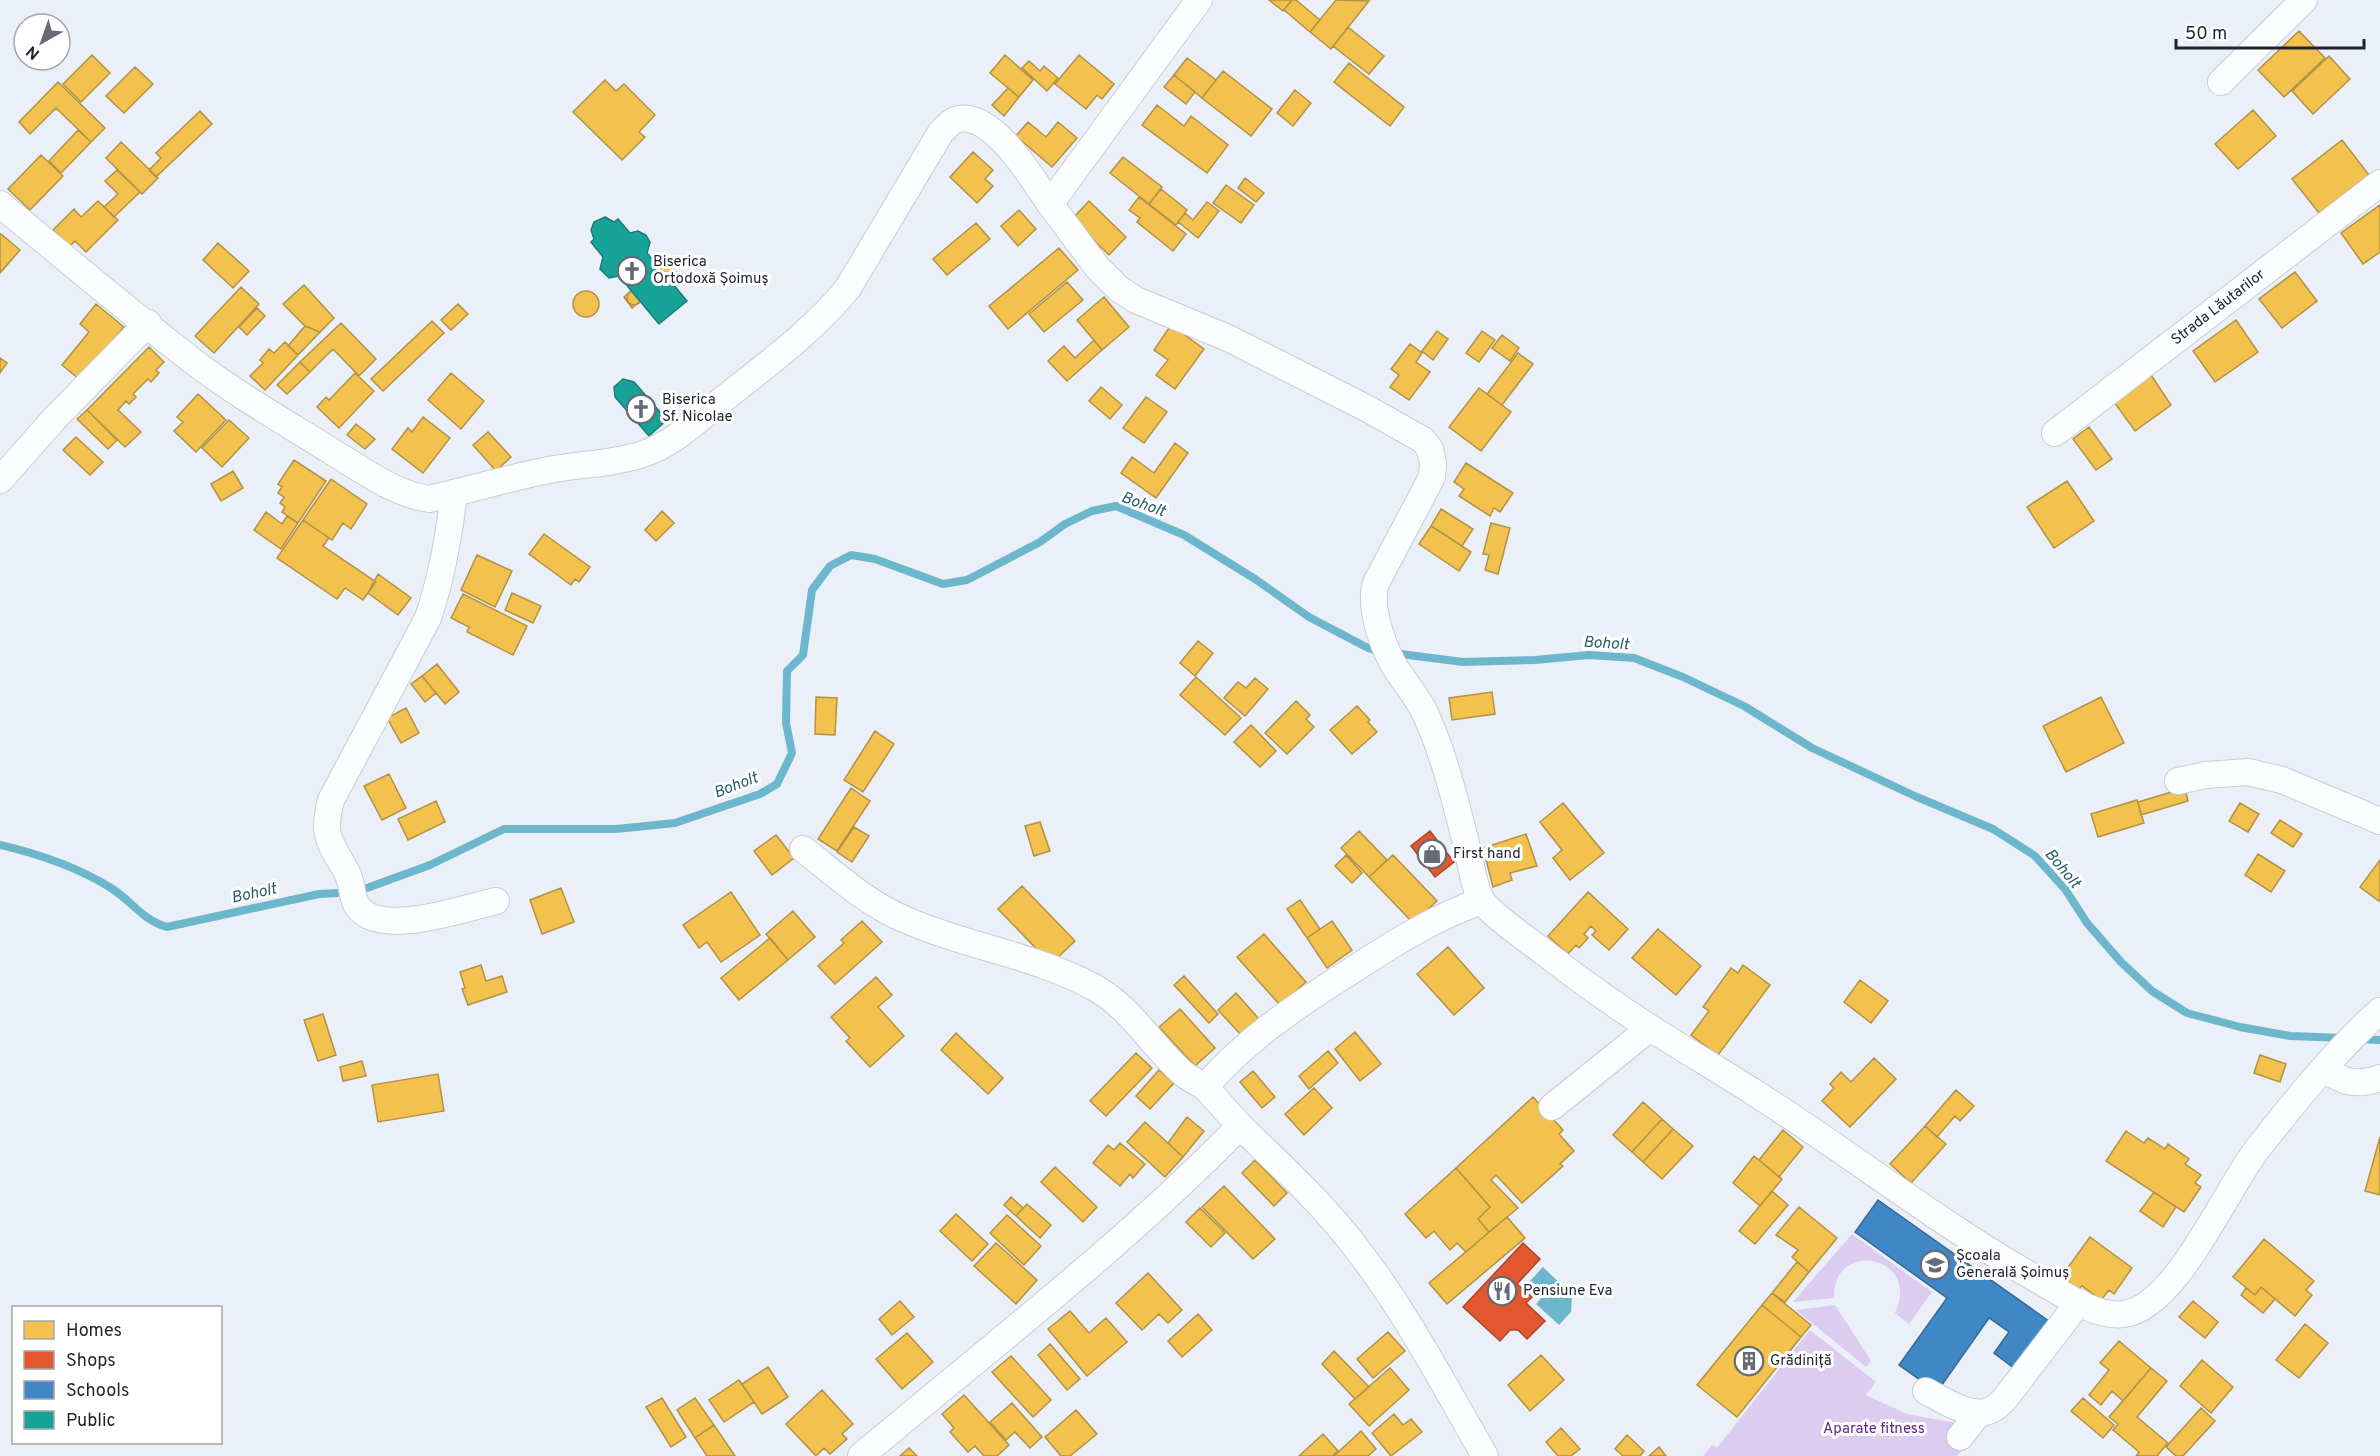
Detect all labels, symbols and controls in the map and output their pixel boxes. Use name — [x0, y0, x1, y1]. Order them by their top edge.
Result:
north arrow — [12, 12, 72, 72]
scale bar — [2176, 12, 2364, 50]
text: 50 m — [2185, 23, 2227, 46]
text: N — [23, 41, 44, 63]
place label: Biserica Ortodoxă Șoimuș — [653, 253, 769, 289]
church icon: Biserica Ortodoxă Șoimuș — [616, 255, 648, 287]
street label: Strada Lăutarilor — [2168, 265, 2269, 350]
place label: Biserica Sf. Nicolae — [662, 391, 733, 427]
church icon: Biserica Sf. Nicolae — [625, 393, 657, 425]
water label: Boholt — [1118, 488, 1169, 523]
water label: Boholt — [1583, 633, 1631, 655]
water label: Boholt — [711, 768, 762, 804]
shop icon: First hand — [1416, 838, 1448, 870]
place label: First hand — [1453, 845, 1521, 864]
water label: Boholt — [2040, 845, 2085, 894]
water label: Boholt — [230, 879, 280, 909]
place label: Școala Generală Șoimuș — [1956, 1247, 2069, 1283]
school or university icon: Școala Generală Șoimuș — [1919, 1249, 1951, 1281]
restaurant icon: Pensiune Eva — [1486, 1275, 1518, 1307]
place label: Pensiune Eva — [1523, 1282, 1612, 1301]
legend — [12, 1306, 222, 1444]
text: Homes — [66, 1320, 122, 1343]
building icon: Grădiniță — [1733, 1345, 1765, 1377]
text: Shops — [66, 1350, 116, 1373]
place label: Grădiniță — [1770, 1352, 1832, 1371]
text: Schools — [66, 1380, 129, 1403]
text: Public — [66, 1410, 116, 1433]
park label: Aparate fitness — [1823, 1420, 1925, 1439]

